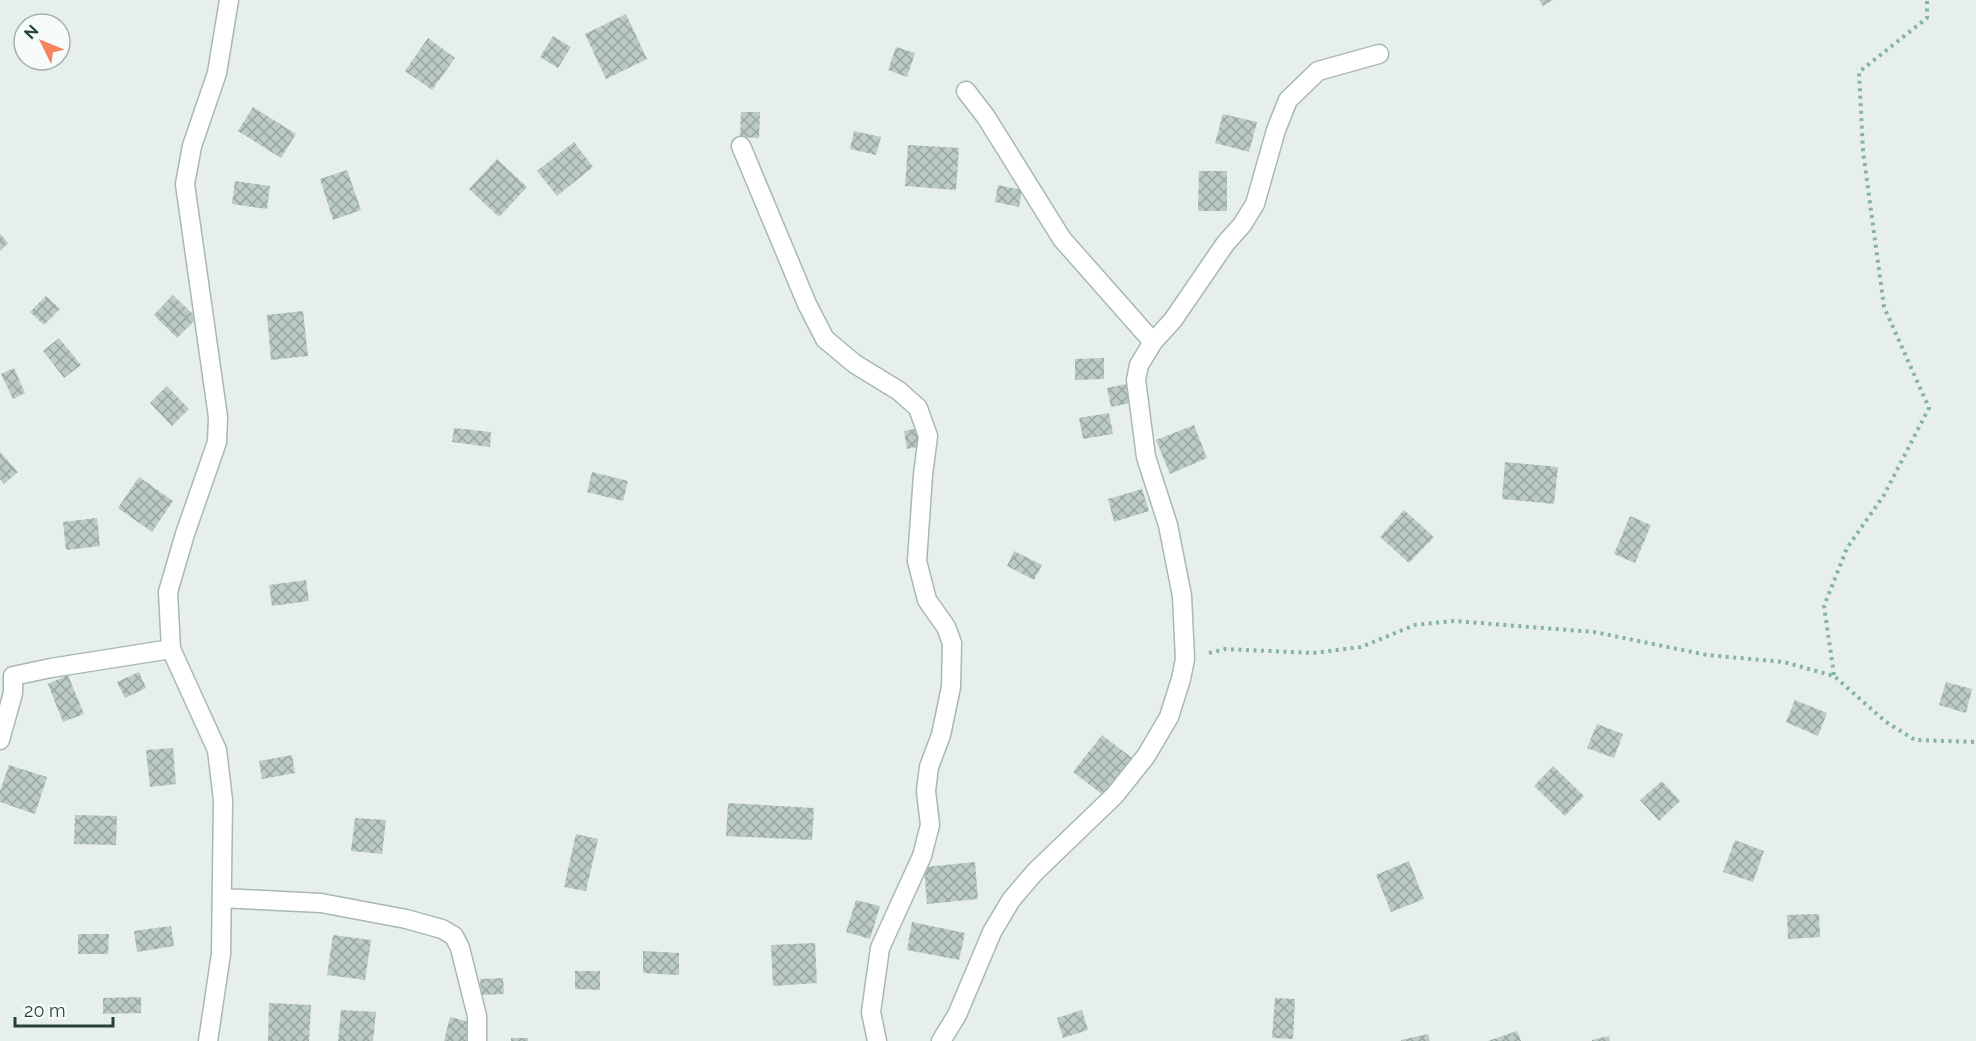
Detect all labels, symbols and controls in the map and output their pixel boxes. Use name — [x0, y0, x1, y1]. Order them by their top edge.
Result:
north arrow — [12, 12, 72, 72]
text: N — [20, 21, 43, 43]
scale bar — [15, 990, 112, 1028]
text: 20 m — [24, 1000, 66, 1021]

